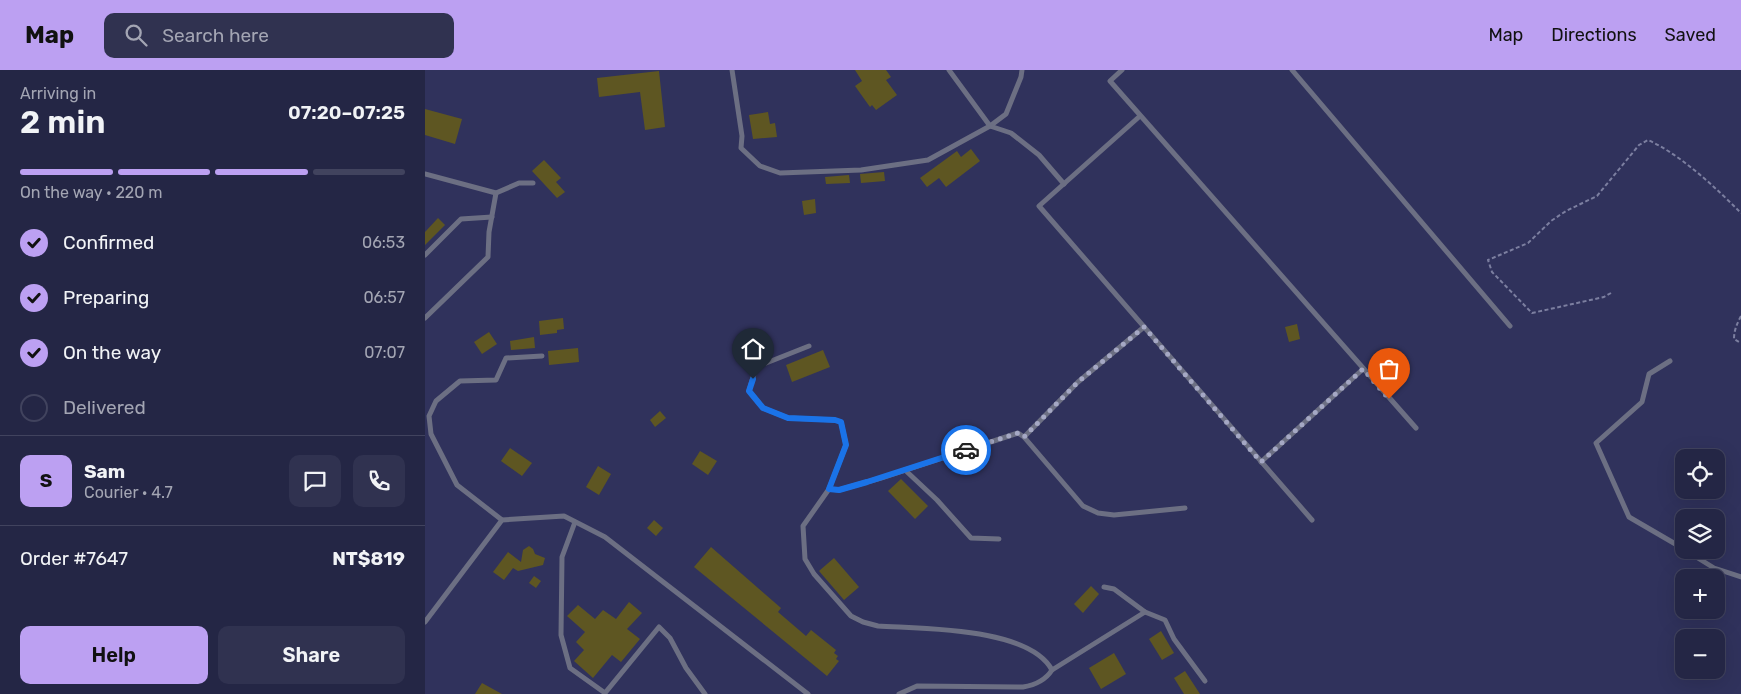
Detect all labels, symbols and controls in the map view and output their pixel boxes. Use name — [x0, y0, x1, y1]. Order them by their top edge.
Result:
search box — [104, 13, 454, 58]
text: Map — [25, 21, 74, 49]
icon: search — [122, 21, 150, 49]
text: Search here — [162, 24, 269, 47]
text: Map — [1488, 24, 1523, 46]
text: Directions — [1551, 24, 1637, 46]
text: Saved — [1665, 24, 1716, 46]
text: Arriving in — [20, 84, 96, 103]
text: 07:20–07:25 — [288, 101, 405, 124]
text: 2 min — [20, 103, 105, 141]
text: On the way · 220 m — [20, 183, 162, 202]
icon: check — [20, 229, 48, 257]
text: Confirmed — [63, 231, 154, 254]
text: 06:53 — [362, 233, 405, 252]
icon: check — [20, 284, 48, 312]
text: Preparing — [63, 286, 149, 309]
text: 06:57 — [363, 288, 405, 307]
pin — [732, 328, 774, 379]
icon: home — [739, 335, 767, 363]
icon: check — [20, 339, 48, 367]
text: On the way — [63, 341, 161, 364]
text: 07:07 — [364, 343, 405, 362]
pin — [1368, 348, 1410, 399]
icon: bag — [1375, 355, 1403, 383]
text: Delivered — [63, 396, 146, 419]
courier — [941, 425, 991, 475]
icon: car — [952, 436, 980, 464]
map controls — [1675, 449, 1725, 679]
button: locate — [1675, 449, 1725, 499]
button: chat — [289, 455, 341, 507]
button: phone — [353, 455, 405, 507]
text: Sam — [84, 460, 125, 483]
text: S — [40, 469, 52, 492]
text: Courier · 4.7 — [84, 483, 173, 502]
button: layers — [1675, 509, 1725, 559]
text: Order #7647 — [20, 547, 128, 570]
text: NT$819 — [332, 547, 405, 570]
button: + — [1675, 569, 1725, 619]
button: Help — [20, 626, 208, 684]
button: Share — [218, 626, 405, 684]
button: − — [1675, 629, 1725, 679]

